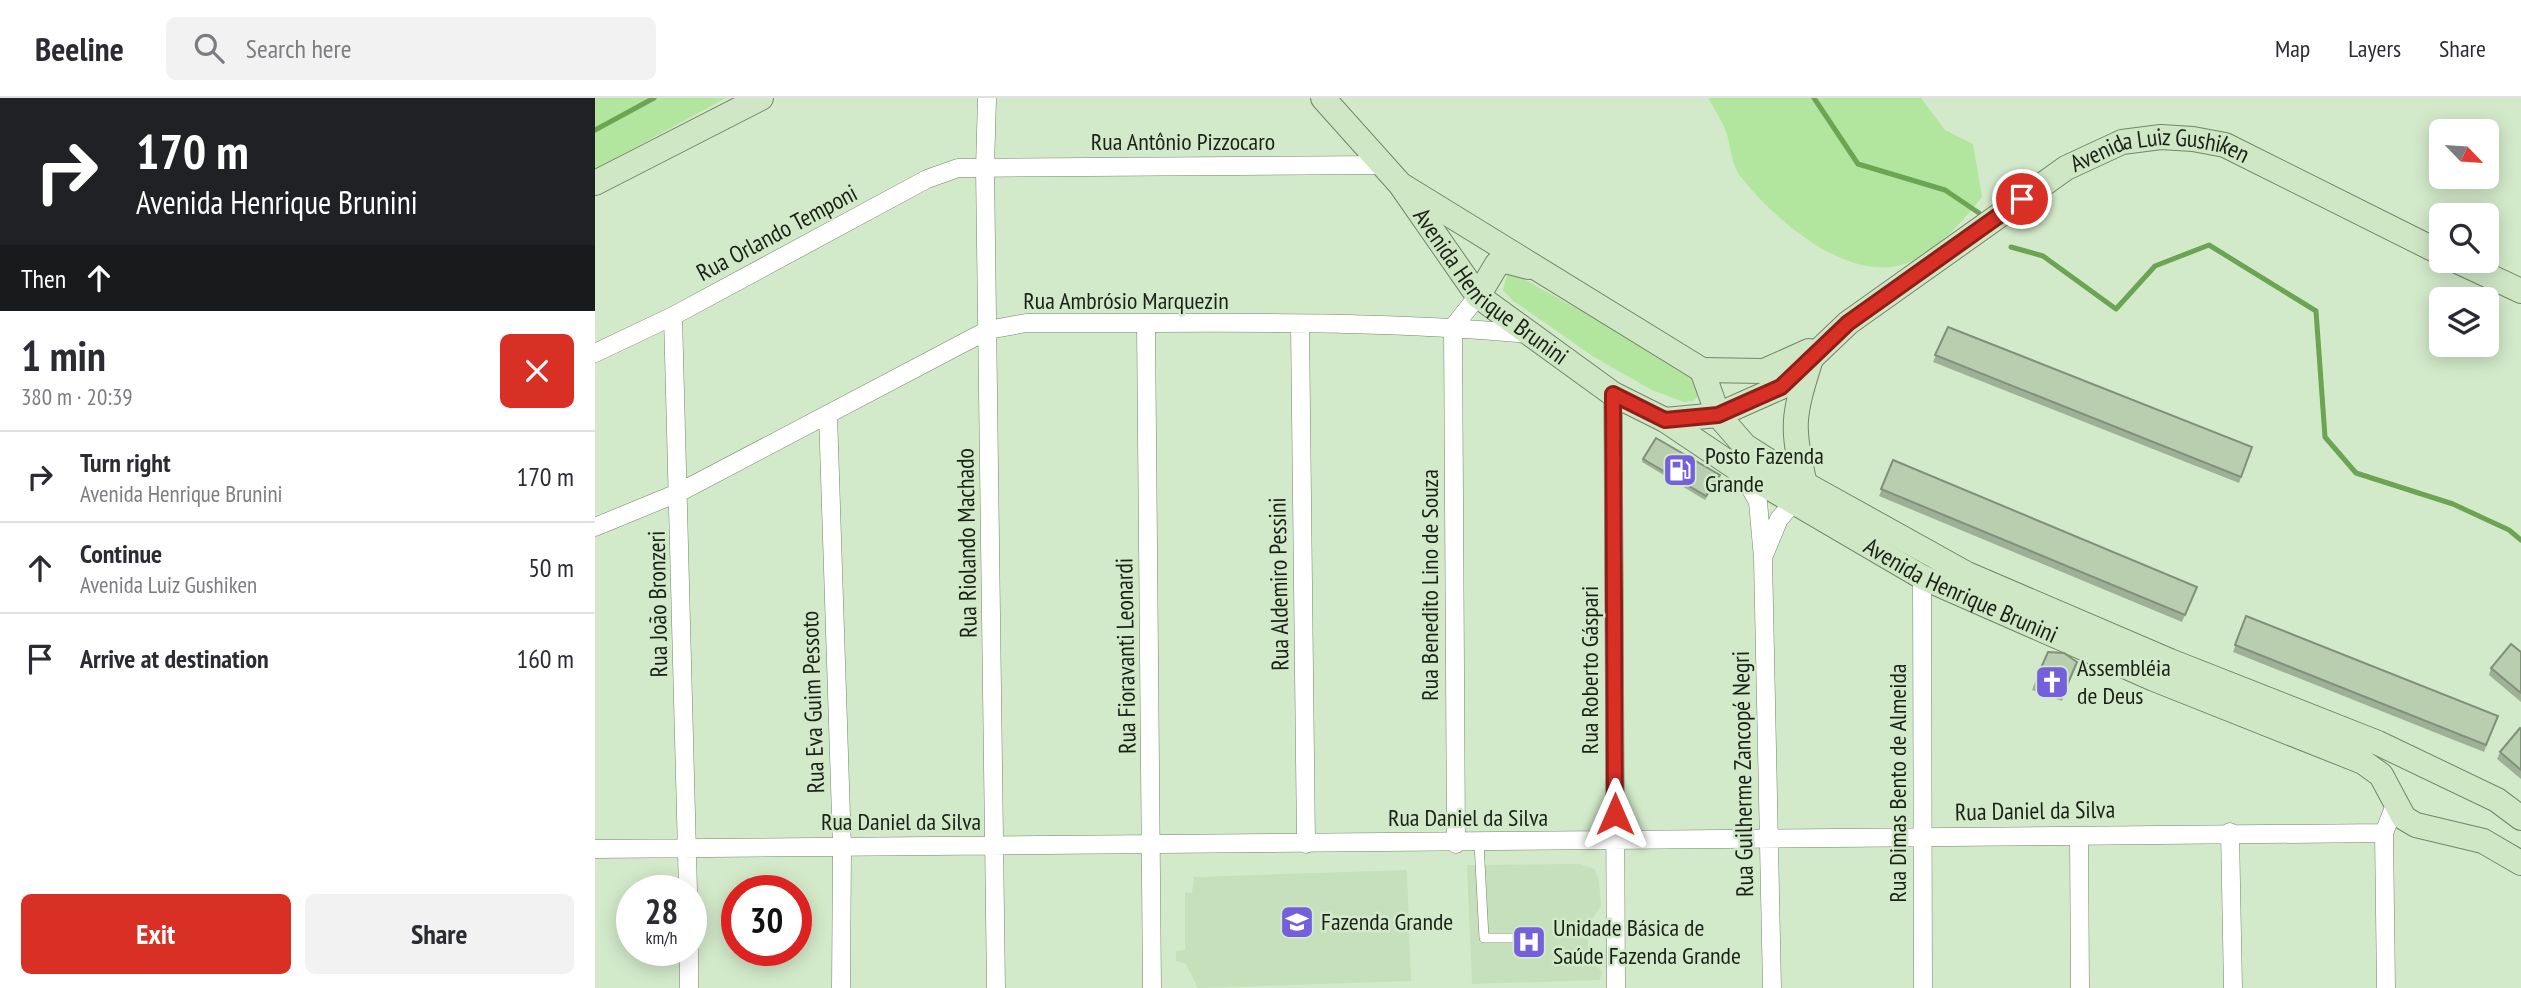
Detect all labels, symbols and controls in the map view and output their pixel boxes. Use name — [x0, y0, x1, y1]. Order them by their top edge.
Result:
search box — [166, 17, 656, 80]
text: Beeline — [35, 27, 124, 70]
icon: search — [190, 29, 228, 67]
text: Search here — [246, 32, 351, 65]
text: Map — [2275, 33, 2310, 64]
text: Layers — [2348, 33, 2401, 64]
text: Share — [2439, 33, 2486, 64]
text: 170 m — [136, 119, 249, 183]
north arrow — [2429, 119, 2499, 189]
map controls — [2429, 119, 2499, 357]
street label: Avenida Luiz Gushiken — [2065, 121, 2255, 179]
icon: right — [21, 126, 112, 217]
street label: Rua Antônio Pizzocaro — [1091, 126, 1275, 157]
pin — [1992, 169, 2052, 229]
street label: Rua Orlando Temponi — [691, 177, 862, 288]
icon: arrive — [2003, 180, 2041, 218]
text: Avenida Henrique Brunini — [136, 181, 418, 223]
street label: Avenida Henrique Brunini — [1406, 202, 1575, 371]
button: search — [2429, 203, 2499, 273]
icon: ahead — [80, 259, 118, 297]
text: Then — [21, 262, 66, 295]
street label: Rua Ambrósio Marquezin — [1023, 285, 1229, 316]
button: layers — [2429, 287, 2499, 357]
text: 1 min — [21, 328, 106, 383]
button: close — [500, 334, 574, 408]
text: 380 m · 20:39 — [21, 382, 133, 411]
place label: Posto Fazenda Grande — [1705, 440, 1824, 499]
text: Turn right — [80, 446, 171, 479]
street label: Rua Riolando Machado — [949, 448, 984, 638]
fuel station icon: Posto Fazenda Grande — [1661, 451, 1699, 489]
icon: right — [21, 458, 59, 496]
text: 170 m — [516, 460, 574, 493]
street label: Rua Benedito Lino de Souza — [1414, 469, 1445, 701]
text: Avenida Henrique Brunini — [80, 479, 283, 508]
street label: Rua Aldemiro Pessini — [1261, 497, 1296, 671]
street label: Rua João Bronzeri — [641, 530, 674, 678]
street label: Avenida Henrique Brunini — [1858, 530, 2063, 650]
text: Continue — [80, 537, 162, 570]
icon: ahead — [21, 549, 59, 587]
text: 50 m — [528, 551, 574, 584]
street label: Rua Fioravanti Leonardi — [1108, 558, 1143, 754]
text: Avenida Luiz Gushiken — [80, 570, 257, 599]
street label: Rua Roberto Gáspari — [1574, 586, 1605, 754]
street label: Rua Eva Guim Pessoto — [794, 610, 831, 794]
icon: arrive — [21, 640, 59, 678]
text: Arrive at destination — [80, 642, 269, 675]
text: 160 m — [516, 642, 574, 675]
street label: Rua Guilherme Zancopé Negri — [1725, 651, 1760, 897]
place label: Assembléia de Deus — [2077, 652, 2171, 711]
church icon: Assembléia de Deus — [2033, 663, 2071, 701]
street label: Rua Dimas Bento de Almeida — [1882, 664, 1913, 902]
position arrow — [1578, 777, 1652, 851]
street label: Rua Daniel da Silva — [1955, 794, 2115, 827]
street label: Rua Daniel da Silva — [1388, 802, 1548, 833]
street label: Rua Daniel da Silva — [821, 806, 981, 837]
speed limit sign: 30 — [721, 875, 812, 966]
text: 28 — [645, 888, 678, 934]
button: Exit — [21, 894, 291, 974]
button: Share — [305, 894, 574, 974]
school or university icon: Fazenda Grande — [1278, 903, 1316, 941]
place label: Fazenda Grande — [1321, 906, 1453, 937]
place label: Unidade Básica de Saúde Fazenda Grande — [1553, 912, 1741, 971]
hospital icon: Unidade Básica de Saúde Fazenda Grande — [1510, 923, 1548, 961]
text: km/h — [646, 926, 677, 949]

